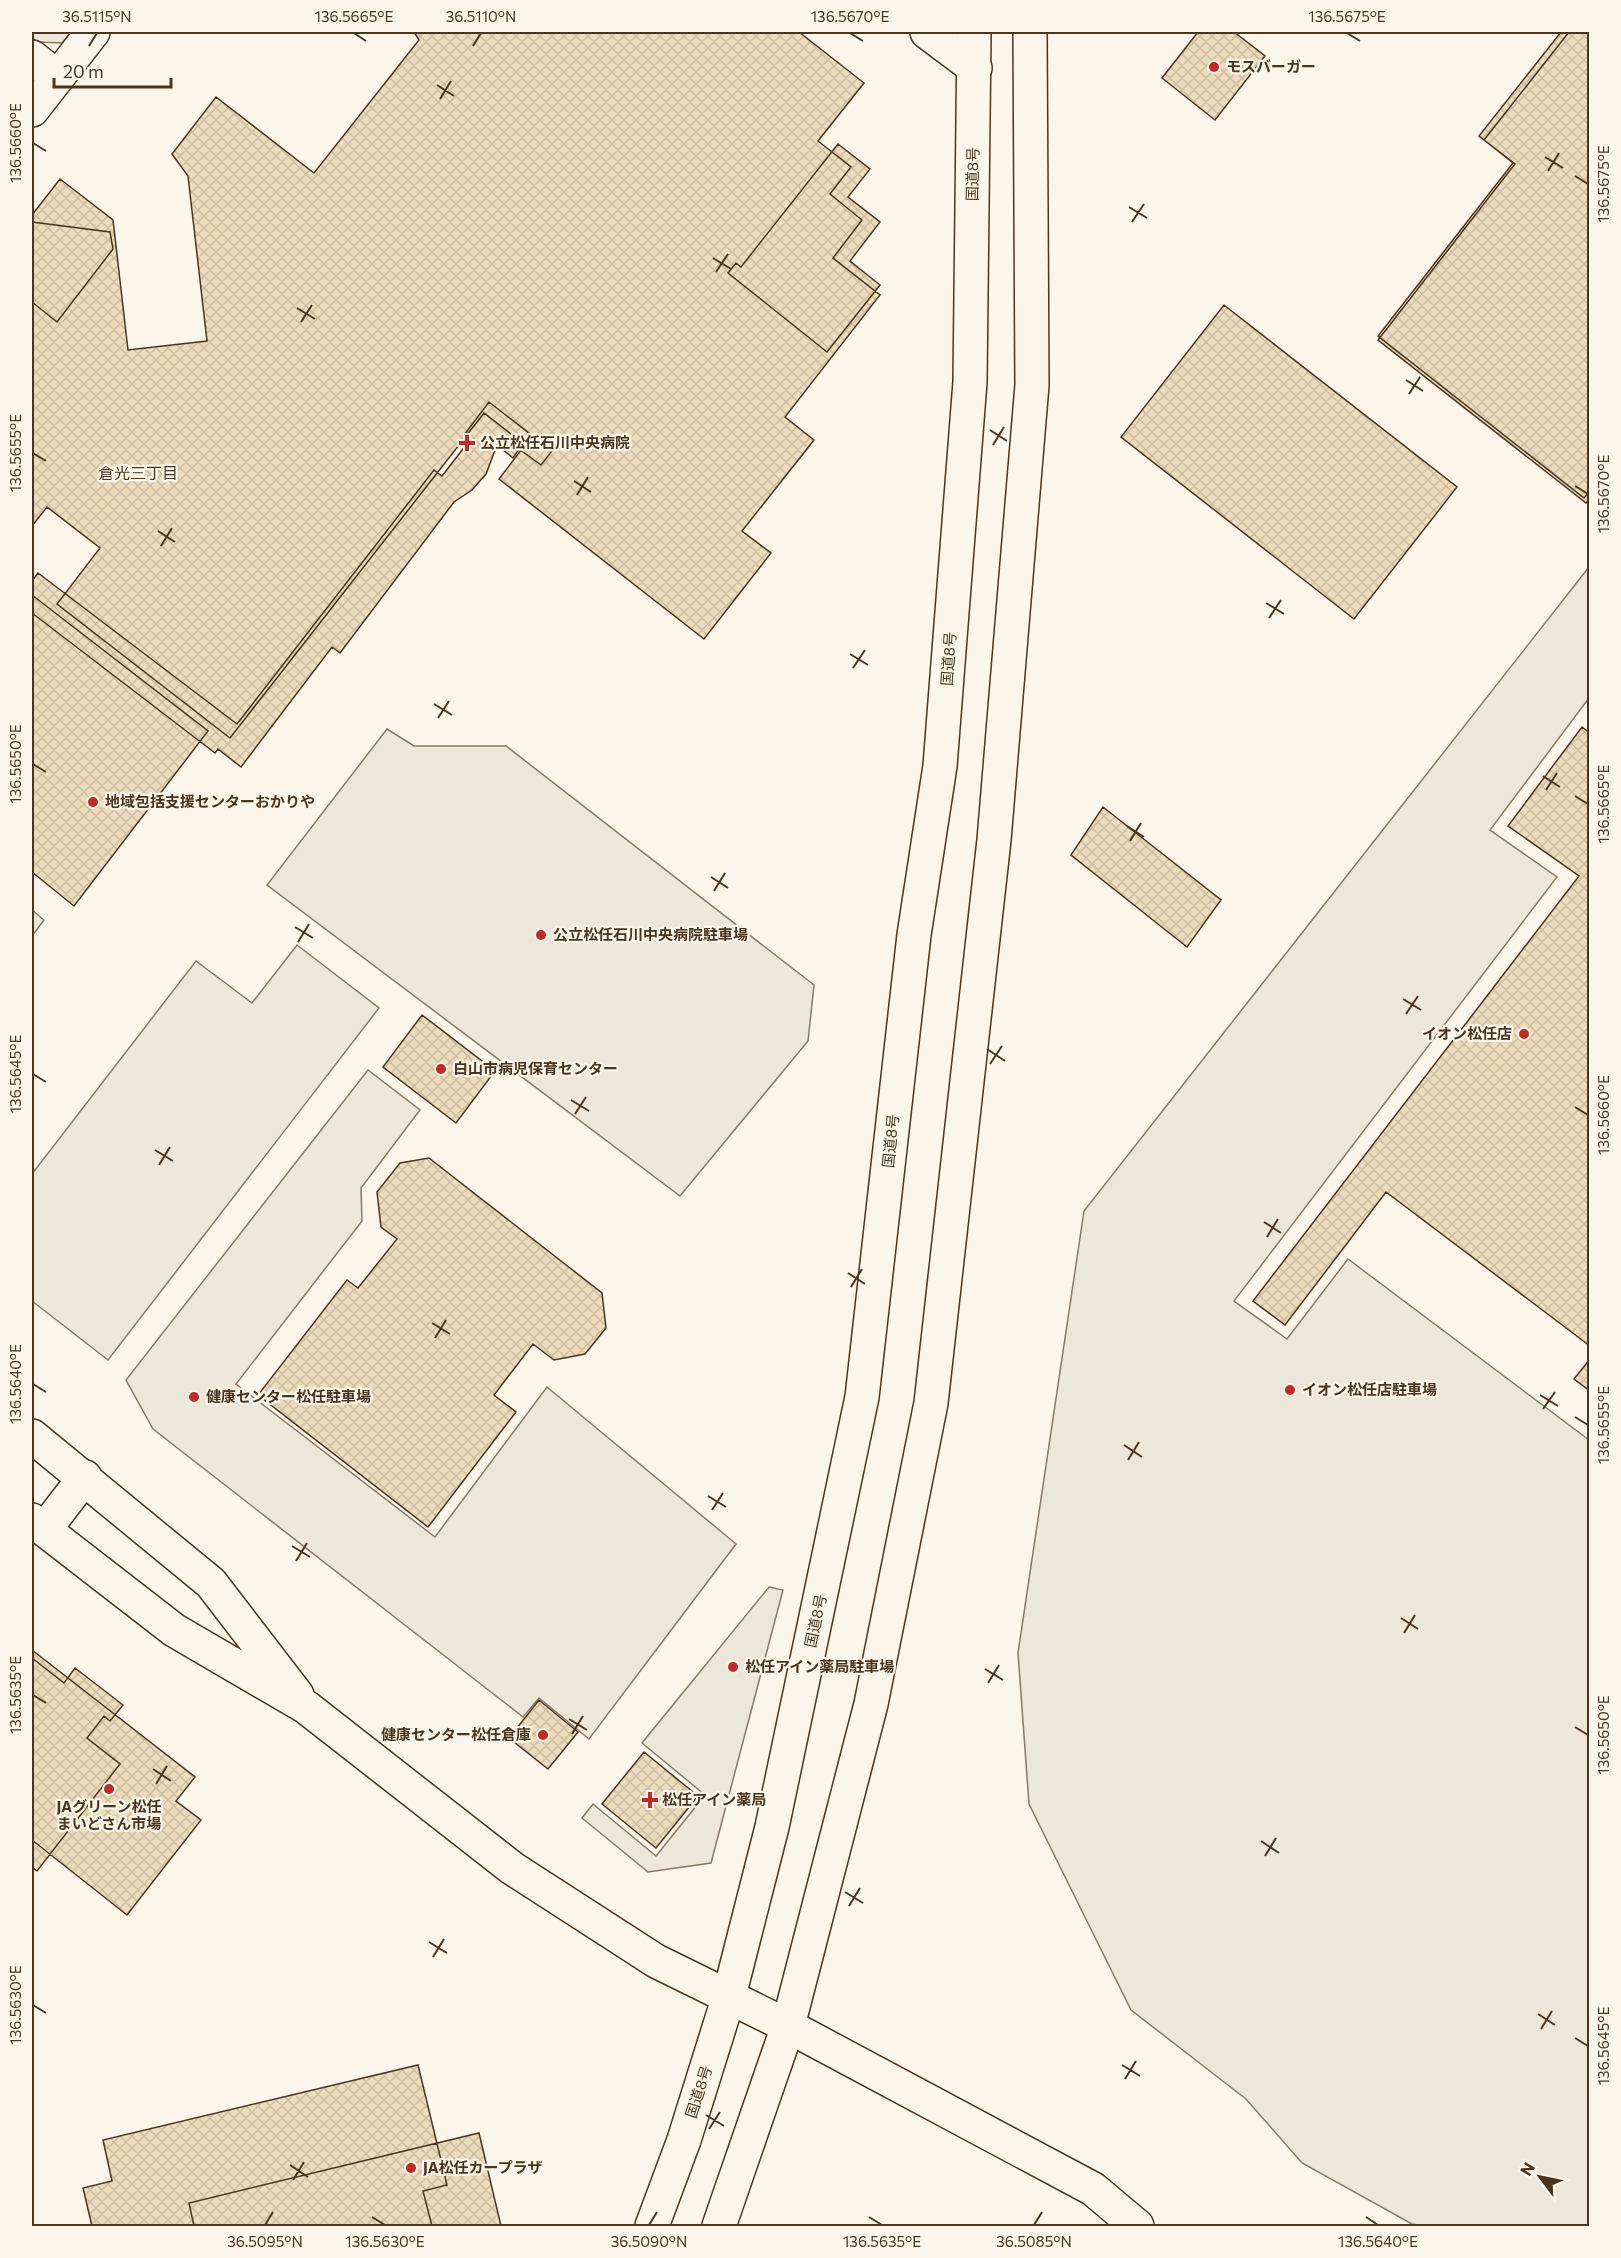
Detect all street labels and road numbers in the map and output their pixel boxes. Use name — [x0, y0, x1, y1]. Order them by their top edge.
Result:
street label: 国道8号 — [963, 147, 981, 201]
street label: 国道8号 — [937, 631, 959, 687]
street label: 国道8号 — [878, 1113, 902, 1169]
street label: 国道8号 — [801, 1592, 829, 1649]
street label: 国道8号 — [681, 2063, 715, 2120]

